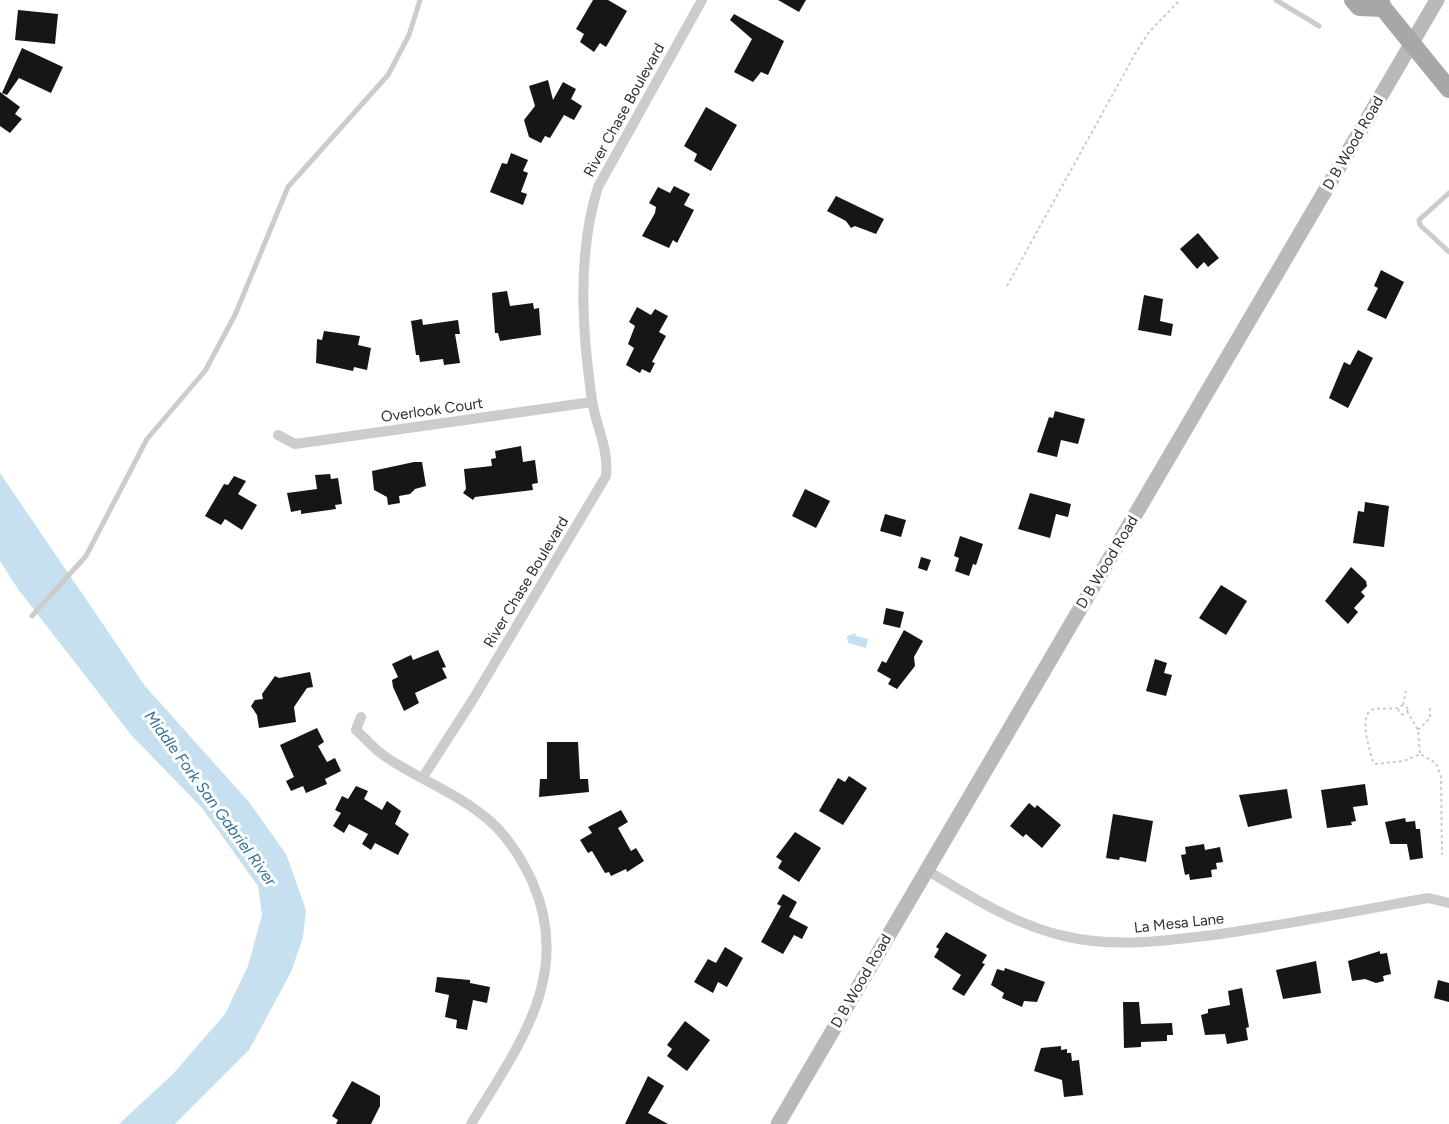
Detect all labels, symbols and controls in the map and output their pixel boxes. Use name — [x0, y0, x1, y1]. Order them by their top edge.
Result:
street label: River Chase Boulevard — [580, 40, 668, 180]
street label: D B Wood Road — [1319, 93, 1387, 193]
street label: Overlook Court — [380, 394, 484, 426]
street label: D B Wood Road — [1072, 512, 1142, 612]
street label: River Chase Boulevard — [480, 513, 572, 651]
water label: Middle Fork San Gabriel River — [141, 707, 281, 890]
street label: La Mesa Lane — [1133, 909, 1225, 937]
street label: D B Wood Road — [827, 931, 895, 1031]

